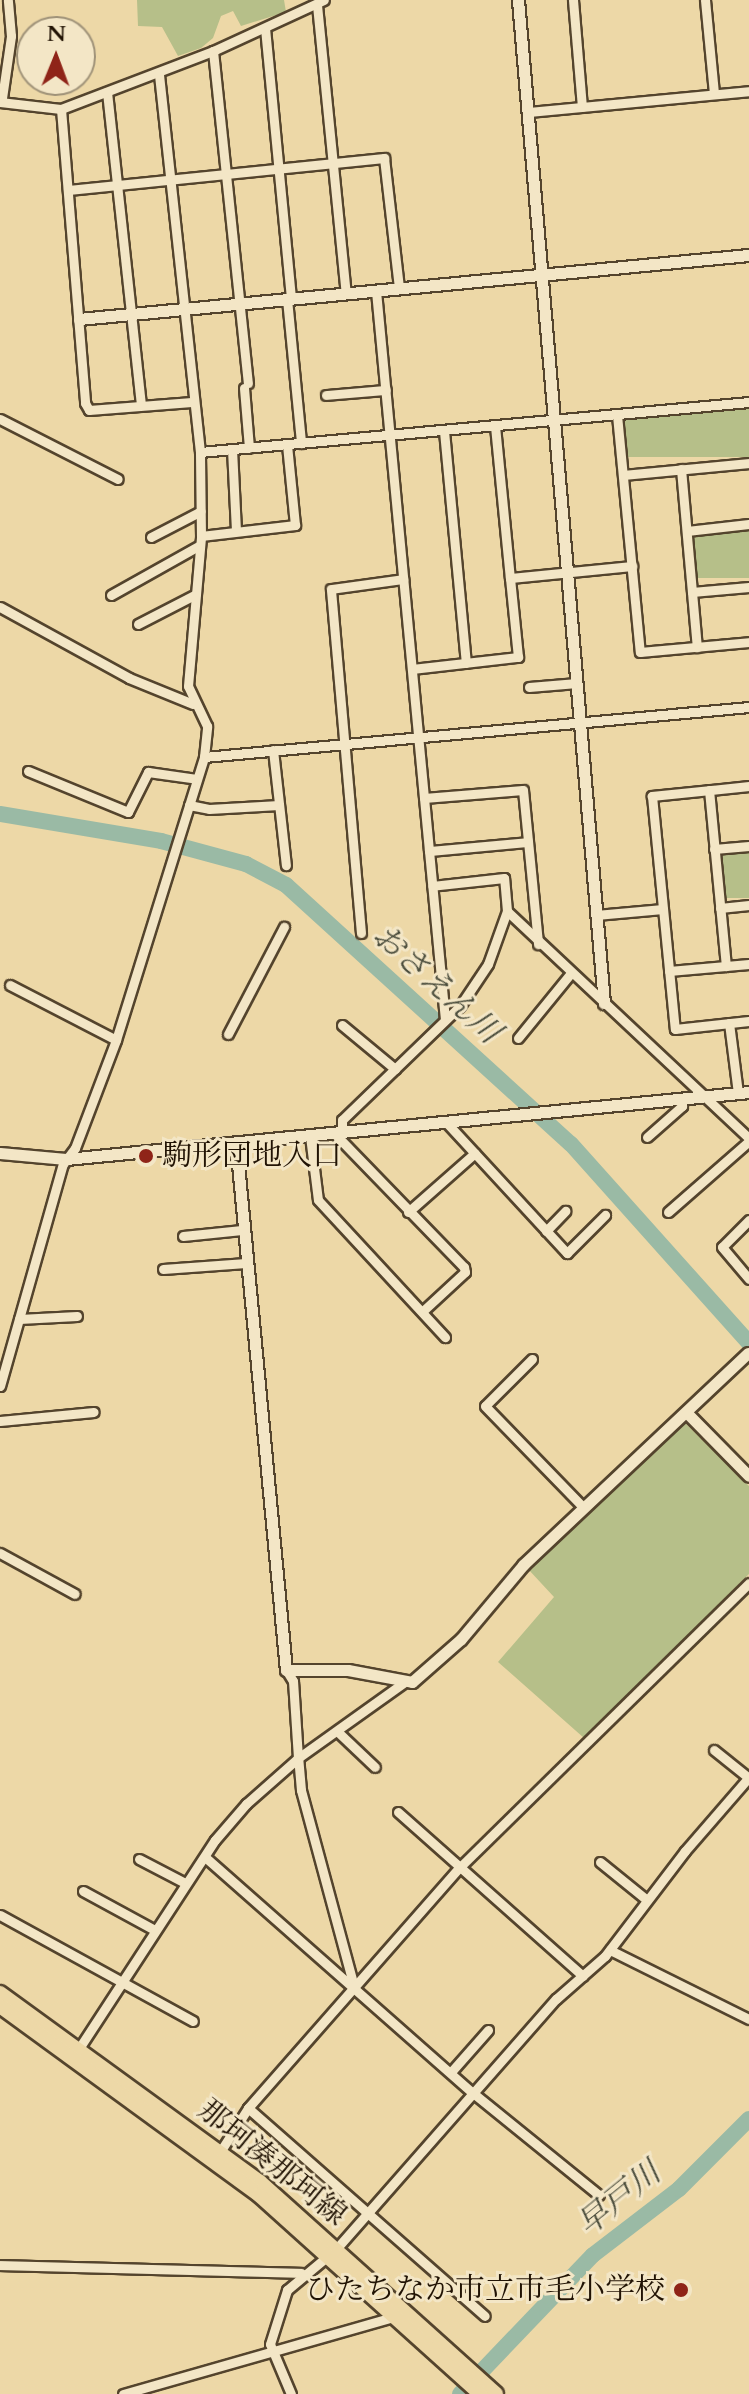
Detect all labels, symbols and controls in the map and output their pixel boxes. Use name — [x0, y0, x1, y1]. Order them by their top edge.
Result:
north arrow — [16, 16, 96, 96]
text: N — [47, 19, 66, 49]
water label: おさえん川 — [364, 916, 508, 1052]
place label: 駒形団地入口 — [162, 1138, 342, 1174]
marker: 駒形団地入口 — [137, 1147, 155, 1165]
street label: 那珂湊那珂線 — [191, 2092, 353, 2234]
water label: 早戸川 — [570, 2154, 668, 2244]
place label: ひたちなか市立市毛小学校 — [305, 2272, 665, 2308]
marker: ひたちなか市立市毛小学校 — [672, 2281, 690, 2299]

